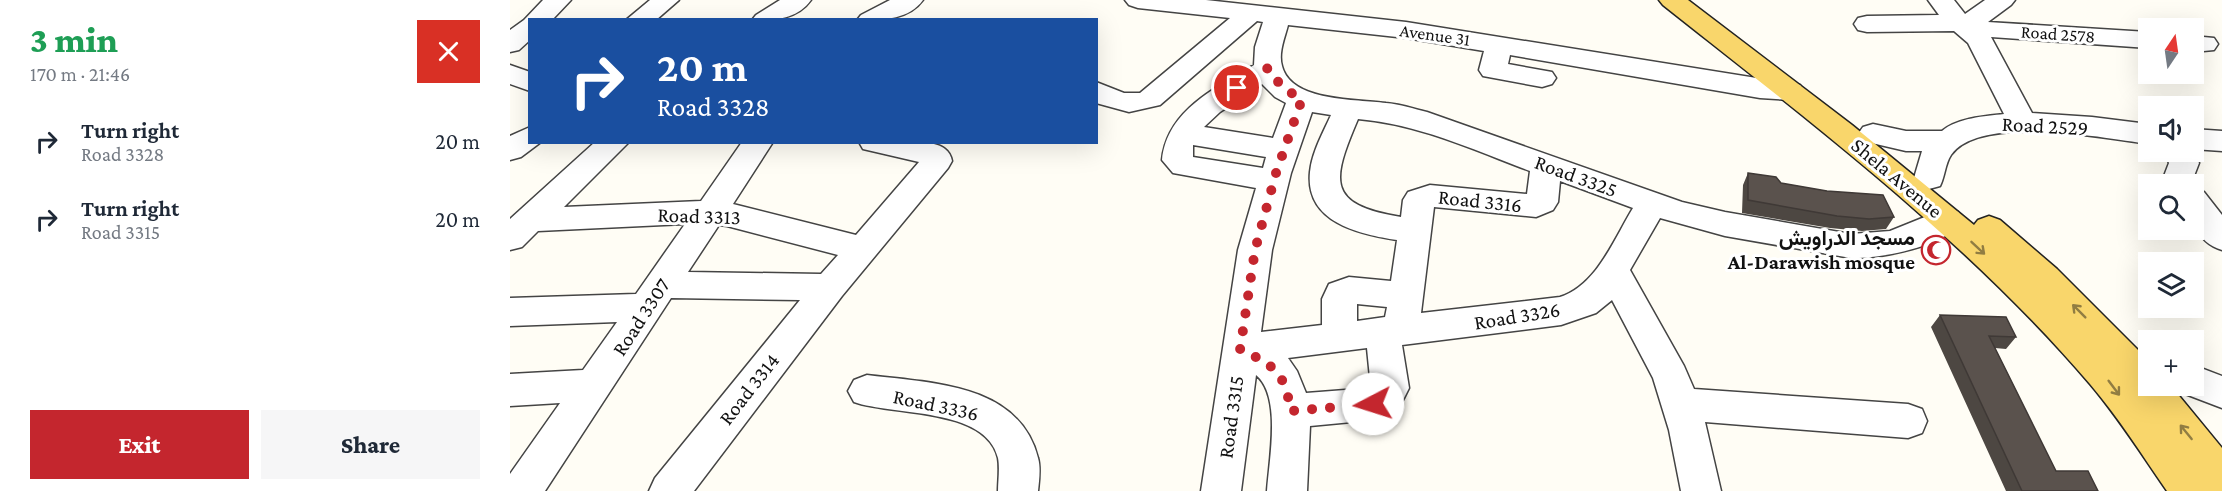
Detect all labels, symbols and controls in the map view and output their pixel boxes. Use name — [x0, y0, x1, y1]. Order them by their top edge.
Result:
north arrow — [2138, 18, 2204, 84]
map controls — [2138, 18, 2204, 396]
text: 3 min — [30, 20, 118, 60]
button: close — [417, 20, 480, 83]
street label: Avenue 31 — [1398, 20, 1472, 50]
street label: Road 2578 — [2020, 21, 2096, 47]
icon: right — [558, 42, 636, 120]
text: 20 m — [657, 43, 748, 90]
pin — [1211, 62, 1262, 113]
text: 170 m · 21:46 — [30, 63, 130, 85]
icon: arrive — [1220, 71, 1253, 104]
text: Road 3328 — [657, 92, 770, 122]
button: sound — [2138, 96, 2204, 162]
street label: Road 2529 — [2001, 112, 2089, 140]
text: Turn right — [81, 118, 179, 143]
icon: right — [30, 125, 63, 158]
text: 20 m — [435, 129, 480, 154]
street label: Shela Avenue — [1847, 133, 1947, 223]
text: Road 3328 — [81, 143, 164, 165]
street label: Road 3325 — [1531, 150, 1621, 202]
button: search — [2138, 174, 2204, 240]
street label: Road 3316 — [1437, 185, 1523, 217]
text: Turn right — [81, 196, 179, 221]
icon: right — [30, 203, 63, 236]
street label: Road 3313 — [657, 203, 741, 229]
text: 20 m — [435, 207, 480, 232]
text: Road 3315 — [81, 221, 160, 243]
place label: مسجد الدراويش Al-Darawish mosque — [1727, 226, 1915, 274]
mosque icon: مسجد الدراويش Al-Darawish mosque — [1920, 234, 1952, 266]
one-way arrow — [1970, 241, 1985, 255]
button: layers — [2138, 252, 2204, 318]
street label: Road 3307 — [607, 274, 675, 360]
street label: Road 3326 — [1472, 297, 1562, 335]
one-way arrow — [2071, 304, 2086, 319]
button: + — [2138, 330, 2204, 396]
street label: Road 3314 — [714, 348, 784, 430]
position arrow — [1341, 372, 1405, 436]
street label: Road 3315 — [1213, 374, 1249, 460]
one-way arrow — [2108, 379, 2120, 395]
street label: Road 3336 — [891, 384, 981, 426]
button: Exit — [30, 410, 249, 479]
button: Share — [261, 410, 480, 479]
one-way arrow — [2180, 424, 2193, 440]

